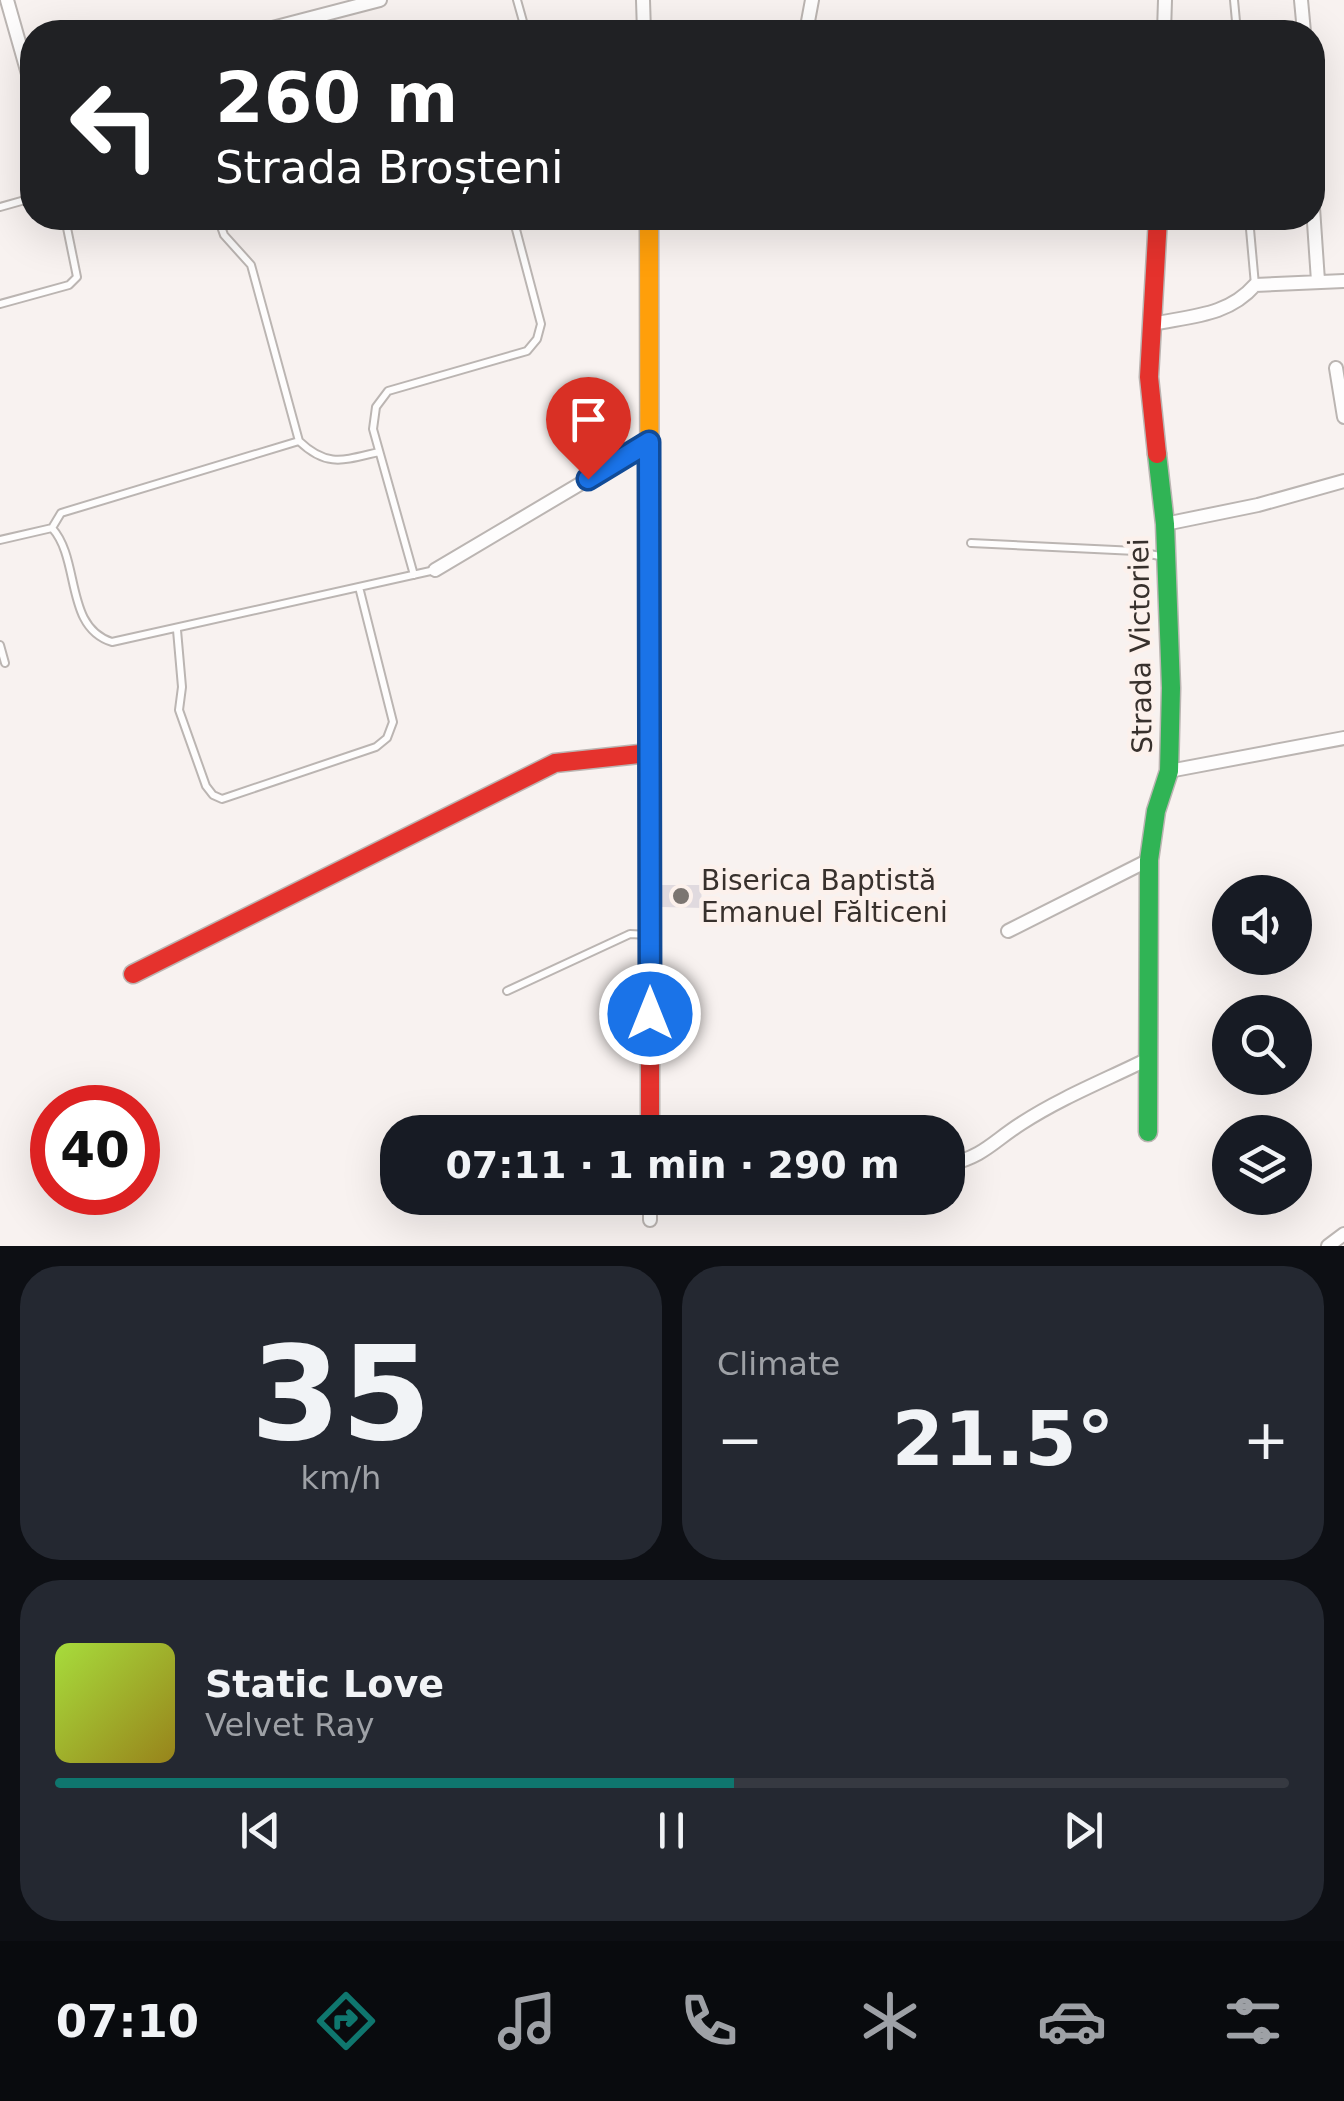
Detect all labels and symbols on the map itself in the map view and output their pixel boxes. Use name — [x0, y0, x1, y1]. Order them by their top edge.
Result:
pin — [546, 377, 631, 480]
street label: Strada Victoriei — [1122, 538, 1159, 754]
place label: Biserica Baptistă Emanuel Fălticeni — [701, 864, 948, 929]
marker: Biserica Baptistă Emanuel Fălticeni — [670, 885, 692, 907]
position arrow — [598, 962, 702, 1066]
speed limit sign: 40 — [30, 1085, 160, 1215]

